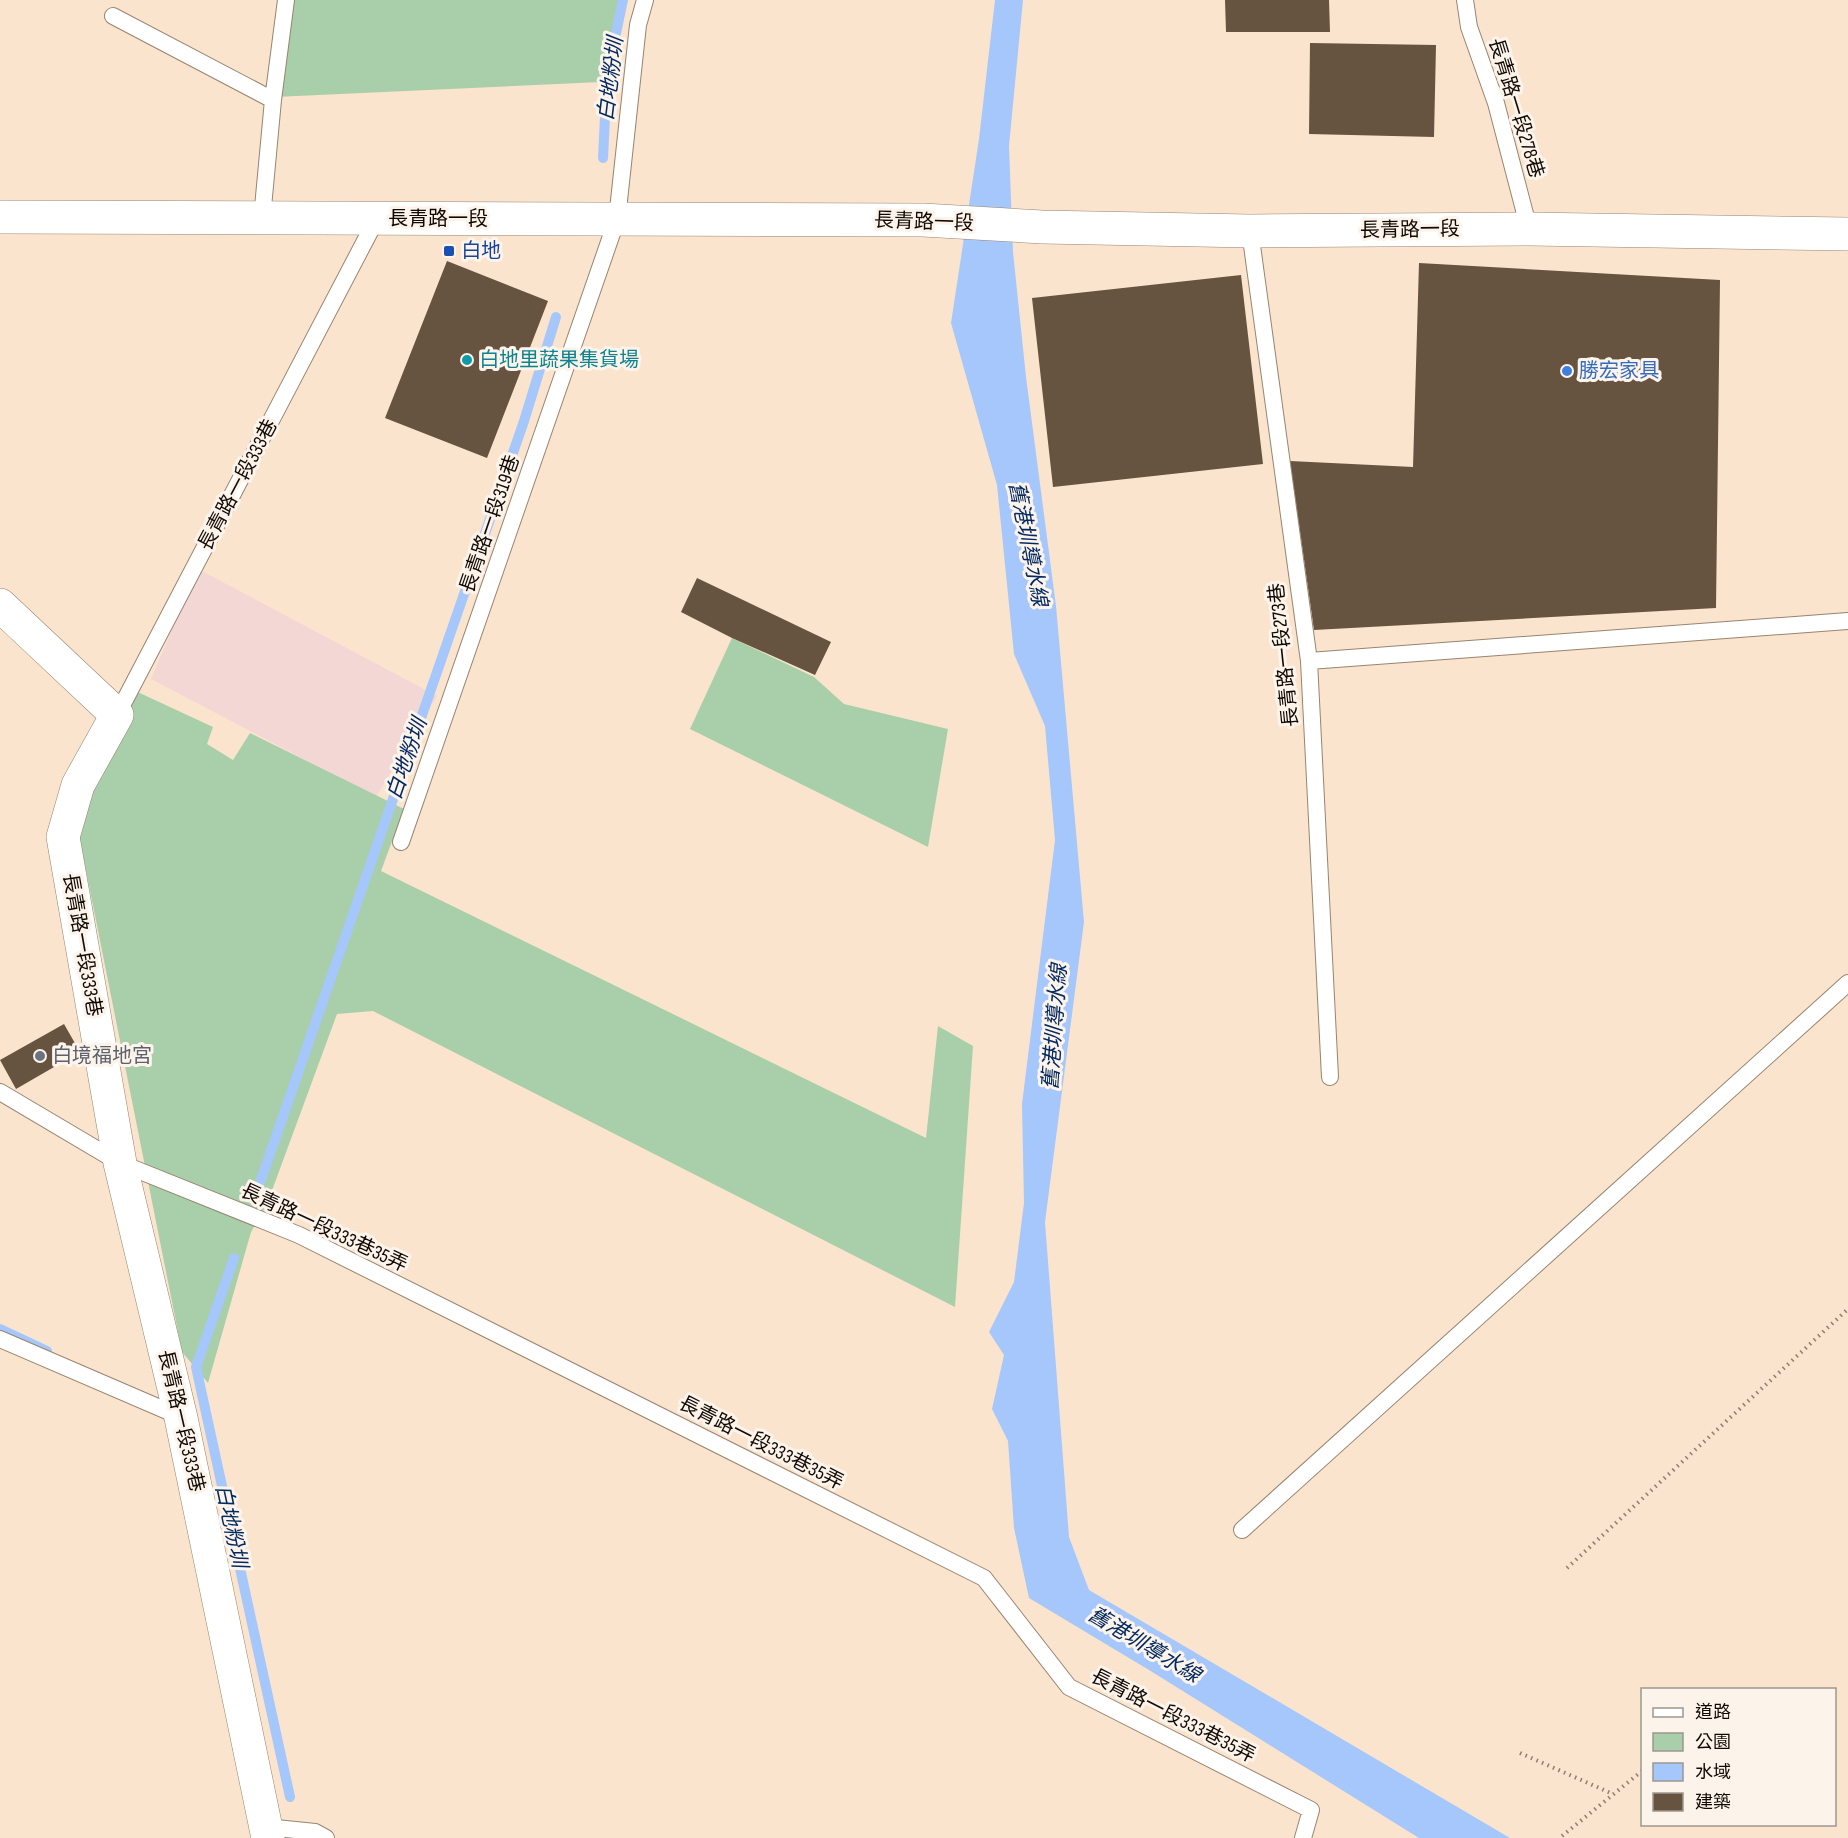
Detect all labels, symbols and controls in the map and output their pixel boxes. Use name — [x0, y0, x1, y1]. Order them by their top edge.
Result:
water label: 白地粉圳 — [593, 33, 629, 122]
street label: 長青路一段278巷 — [1483, 35, 1549, 181]
street label: 長青路一段 — [388, 207, 488, 231]
street label: 長青路一段 — [874, 208, 974, 236]
street label: 長青路一段 — [1360, 217, 1460, 243]
place label: 白地 — [461, 239, 501, 263]
marker: 白地 — [442, 244, 456, 258]
place label: 白地里蔬果集貨場 — [479, 348, 639, 372]
marker: 白地里蔬果集貨場 — [460, 353, 474, 367]
place label: 勝宏家具 — [1579, 359, 1659, 383]
marker: 勝宏家具 — [1560, 364, 1574, 378]
street label: 長青路一段333巷 — [193, 415, 283, 555]
street label: 長青路一段319巷 — [455, 452, 525, 596]
water label: 舊港圳導水線 — [1004, 480, 1053, 610]
street label: 長青路一段273巷 — [1265, 582, 1303, 728]
water label: 白地粉圳 — [382, 712, 433, 803]
street label: 長青路一段333巷 — [58, 871, 106, 1019]
water label: 舊港圳導水線 — [1038, 961, 1072, 1091]
place label: 白境福地宮 — [52, 1044, 152, 1068]
marker: 白境福地宮 — [33, 1049, 47, 1063]
street label: 長青路一段333巷35弄 — [237, 1179, 411, 1277]
street label: 長青路一段333巷 — [153, 1348, 209, 1494]
street label: 長青路一段333巷35弄 — [675, 1391, 847, 1495]
water label: 白地粉圳 — [210, 1482, 253, 1573]
water label: 舊港圳導水線 — [1084, 1602, 1206, 1689]
street label: 長青路一段333巷35弄 — [1087, 1664, 1259, 1768]
legend — [1641, 1688, 1836, 1826]
text: 道路 — [1695, 1702, 1731, 1723]
text: 公園 — [1695, 1732, 1731, 1753]
text: 水域 — [1695, 1762, 1731, 1783]
text: 建築 — [1695, 1792, 1731, 1813]

